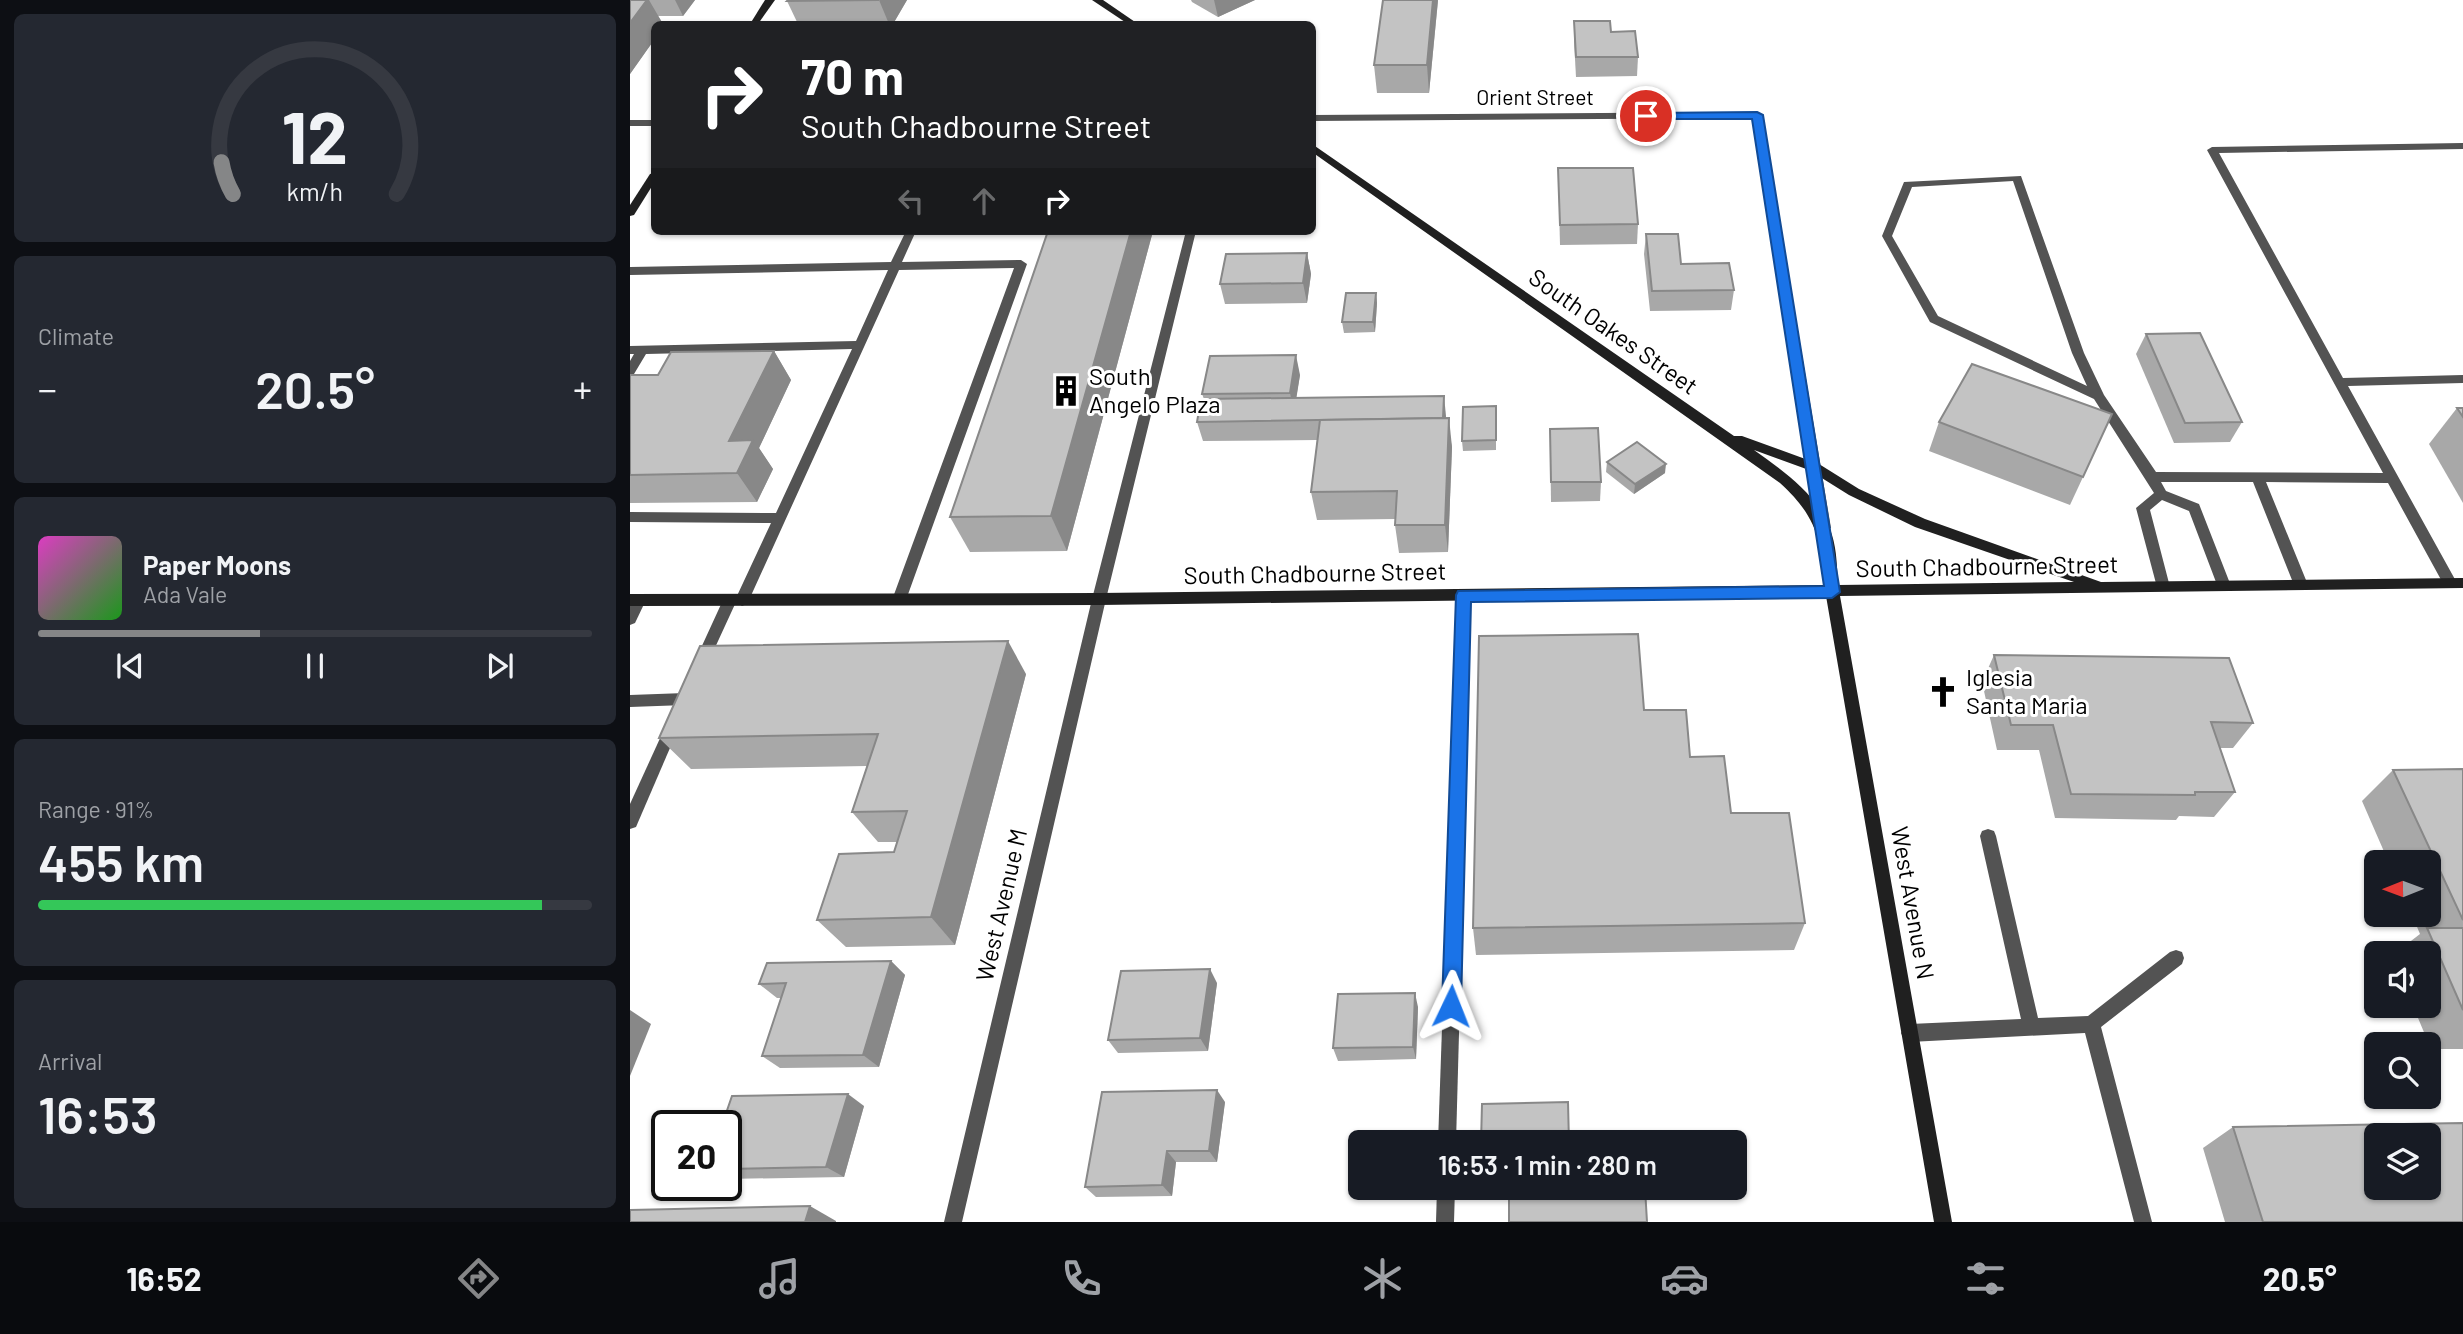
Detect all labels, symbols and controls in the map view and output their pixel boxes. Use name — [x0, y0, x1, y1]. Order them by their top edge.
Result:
text: 70 m — [801, 46, 904, 105]
icon: right — [686, 49, 777, 140]
street label: Orient Street — [1476, 84, 1594, 109]
pin — [1616, 86, 1676, 146]
text: 12 — [282, 91, 348, 179]
icon: arrive — [1627, 97, 1665, 135]
text: South Chadbourne Street — [801, 106, 1151, 144]
text: km/h — [287, 176, 343, 206]
icon: left — [892, 182, 930, 220]
icon: ahead — [965, 182, 1003, 220]
icon: right — [1038, 182, 1076, 220]
street label: South Oakes Street — [1524, 262, 1704, 400]
text: Climate — [38, 322, 114, 350]
text: 20.5° — [255, 357, 375, 419]
place label: South Angelo Plaza — [1089, 361, 1220, 418]
text: − — [38, 365, 57, 411]
text: + — [573, 365, 592, 411]
building icon: South Angelo Plaza — [1049, 374, 1083, 408]
text: Paper Moons — [143, 549, 291, 580]
street label: South Chadbourne Street — [1855, 549, 2119, 582]
street label: South Chadbourne Street — [1183, 556, 1447, 589]
text: Ada Vale — [143, 580, 227, 608]
icon: previous — [111, 647, 149, 685]
icon: pause — [296, 647, 334, 685]
icon: next — [481, 647, 519, 685]
place label: Iglesia Santa Maria — [1966, 662, 2088, 719]
church icon: Iglesia Santa Maria — [1926, 675, 1960, 709]
text: Range · 91% — [38, 795, 154, 823]
street label: West Avenue N — [1886, 824, 1941, 981]
street label: West Avenue M — [969, 826, 1032, 984]
text: 455 km — [38, 830, 204, 892]
north arrow — [2364, 850, 2441, 928]
map controls — [2364, 850, 2441, 1200]
button: sound — [2364, 941, 2441, 1018]
position arrow — [1414, 969, 1488, 1043]
button: search — [2364, 1032, 2441, 1109]
text: Arrival — [38, 1047, 102, 1075]
text: 16:53 — [38, 1082, 158, 1144]
speed limit sign: 20 — [651, 1110, 742, 1201]
button: layers — [2364, 1123, 2441, 1200]
text: 16:53 · 1 min · 280 m — [1438, 1149, 1657, 1180]
icon: directions — [454, 1254, 503, 1303]
icon: music — [755, 1254, 804, 1303]
icon: phone — [1057, 1254, 1106, 1303]
icon: climate — [1358, 1254, 1407, 1303]
icon: car — [1660, 1254, 1709, 1303]
icon: filters — [1961, 1254, 2010, 1303]
text: 16:52 — [126, 1259, 202, 1297]
text: 20.5° — [2263, 1259, 2337, 1297]

